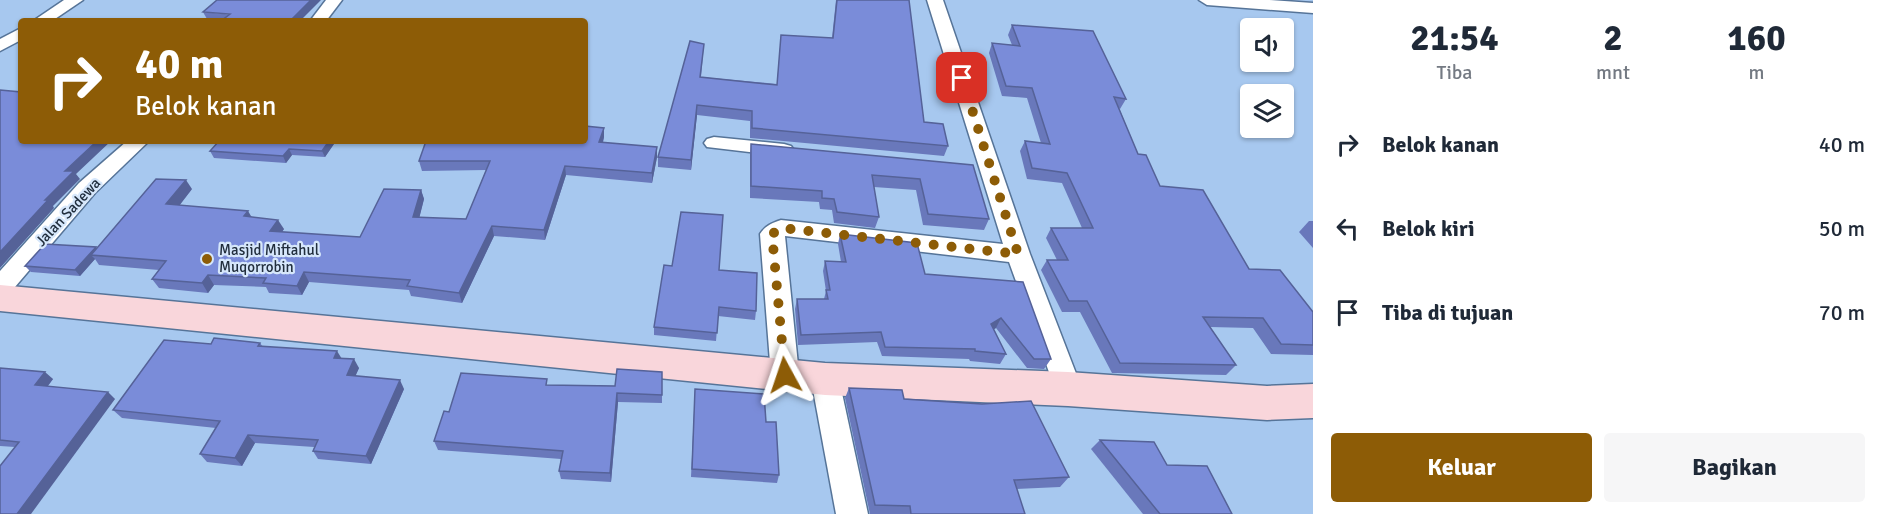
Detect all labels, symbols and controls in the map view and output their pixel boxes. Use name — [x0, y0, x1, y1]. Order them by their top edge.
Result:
text: 21:54 — [1410, 16, 1499, 61]
text: 2 — [1603, 16, 1623, 61]
text: 160 — [1727, 16, 1786, 61]
map controls — [1240, 18, 1294, 138]
button: sound — [1240, 18, 1294, 72]
text: 40 m — [135, 39, 224, 90]
icon: right — [36, 42, 114, 120]
pin — [936, 52, 987, 103]
text: Tiba — [1437, 60, 1473, 85]
text: mnt — [1596, 60, 1630, 85]
text: m — [1749, 60, 1764, 85]
icon: arrive — [945, 61, 978, 94]
button: layers — [1240, 84, 1294, 138]
text: Belok kanan — [135, 90, 276, 123]
icon: right — [1331, 128, 1364, 161]
text: Belok kanan — [1382, 131, 1499, 158]
text: 40 m — [1819, 131, 1865, 158]
street label: Jalan Sadewa — [32, 174, 104, 250]
icon: left — [1331, 212, 1364, 245]
text: Belok kiri — [1382, 215, 1475, 242]
text: 50 m — [1819, 215, 1865, 242]
place label: Masjid Miftahul Muqorrobin — [219, 241, 319, 276]
marker: Masjid Miftahul Muqorrobin — [200, 252, 214, 266]
icon: arrive — [1331, 296, 1364, 329]
text: Tiba di tujuan — [1382, 299, 1513, 326]
text: 70 m — [1819, 299, 1865, 326]
position arrow — [753, 343, 817, 407]
button: Keluar — [1331, 433, 1592, 502]
button: Bagikan — [1604, 433, 1865, 502]

